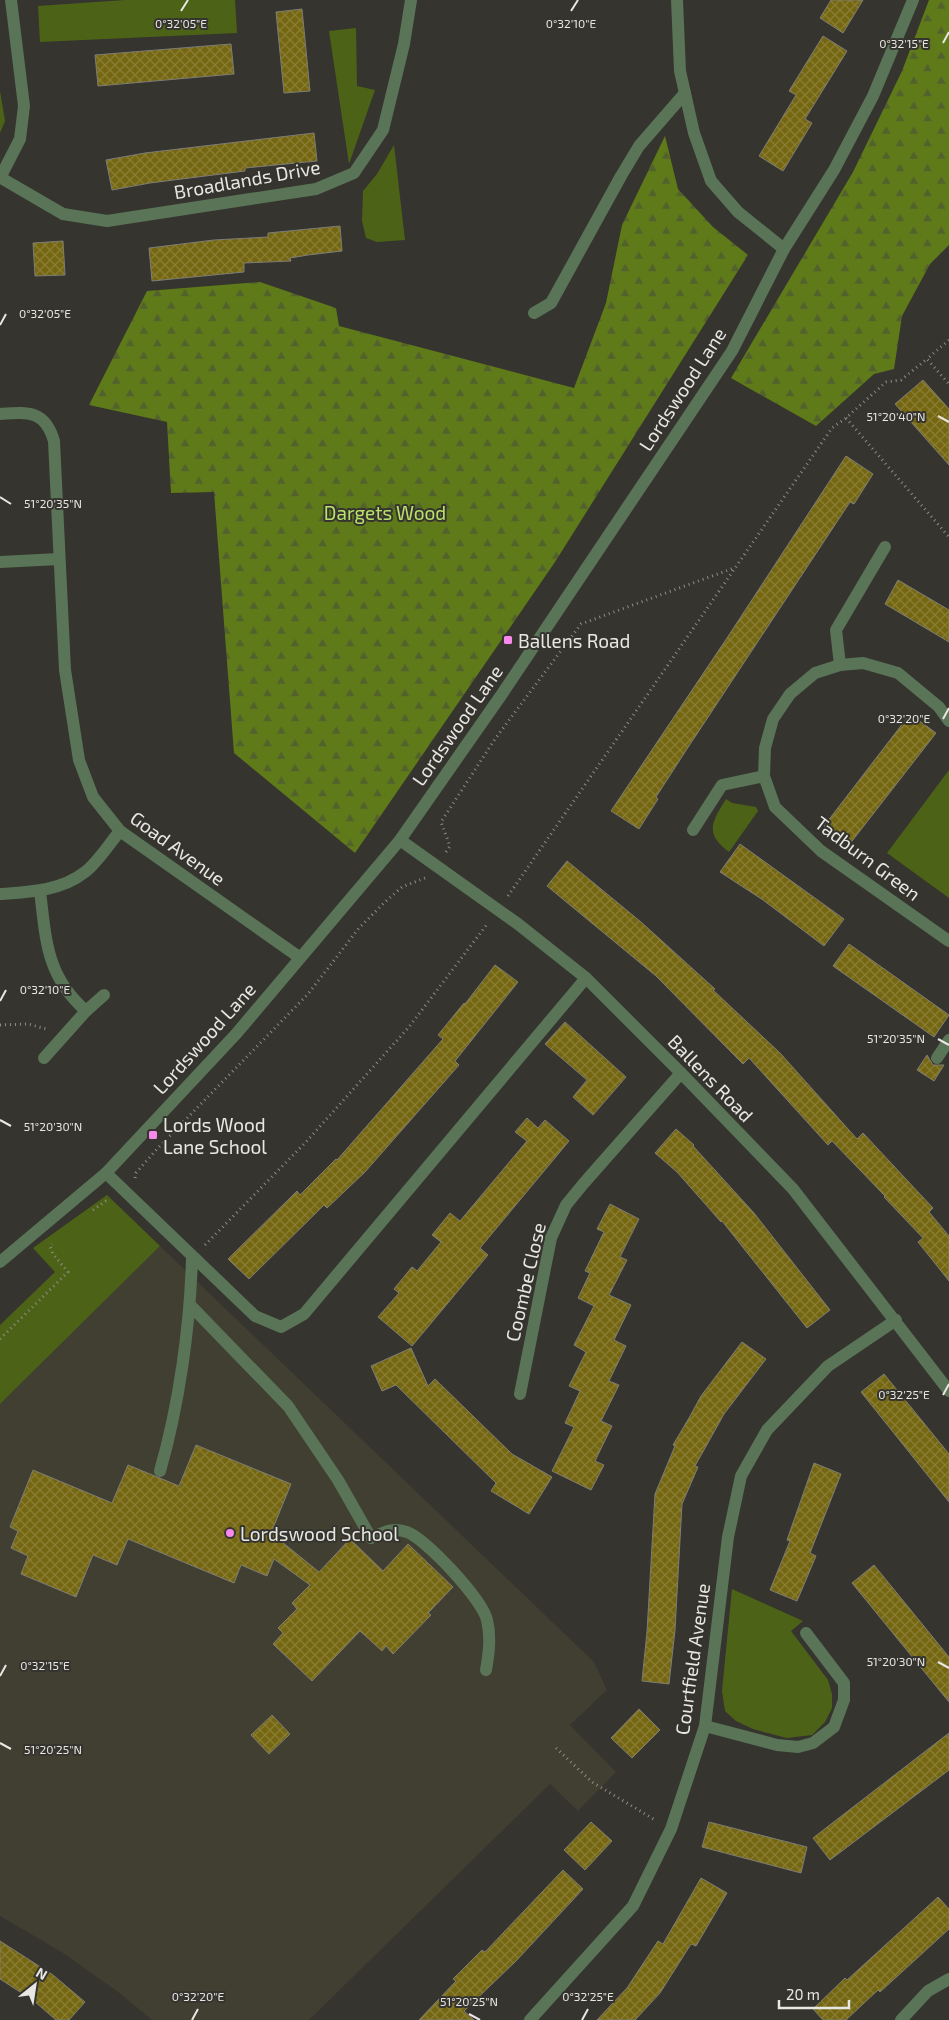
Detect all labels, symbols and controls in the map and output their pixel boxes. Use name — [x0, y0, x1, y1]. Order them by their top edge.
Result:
text: 0°32'05"E — [155, 16, 207, 30]
text: 0°32'10"E — [546, 16, 597, 30]
text: 0°32'15"E — [879, 36, 929, 50]
street label: Broadlands Drive — [172, 155, 322, 203]
text: 0°32'05"E — [19, 306, 71, 320]
street label: Lordswood Lane — [634, 323, 730, 455]
text: 51°20'40"N — [866, 409, 926, 423]
text: 51°20'35"N — [24, 496, 82, 510]
park label: Dargets Wood — [324, 501, 446, 524]
place label: Ballens Road — [518, 629, 630, 652]
marker: Ballens Road — [502, 634, 514, 646]
street label: Lordswood Lane — [407, 660, 507, 790]
text: 0°32'20"E — [878, 711, 931, 725]
street label: Goad Avenue — [126, 806, 230, 890]
street label: Tadburn Green — [811, 811, 925, 905]
street label: Lordswood Lane — [148, 977, 260, 1099]
text: 0°32'10"E — [20, 982, 71, 996]
street label: Ballens Road — [664, 1030, 758, 1126]
text: 51°20'35"N — [867, 1031, 925, 1045]
place label: Lords Wood Lane School — [163, 1113, 267, 1158]
text: 51°20'30"N — [24, 1119, 82, 1133]
marker: Lords Wood Lane School — [147, 1129, 159, 1141]
street label: Coombe Close — [500, 1220, 550, 1344]
text: 0°32'25"E — [878, 1387, 930, 1401]
place label: Lordswood School — [240, 1522, 399, 1545]
marker: Lordswood School — [224, 1527, 236, 1539]
street label: Courtfield Avenue — [670, 1582, 714, 1736]
text: 51°20'30"N — [867, 1654, 925, 1668]
text: 0°32'15"E — [20, 1658, 70, 1672]
text: 51°20'25"N — [24, 1742, 82, 1756]
north arrow — [10, 1960, 60, 2010]
text: N — [33, 1963, 50, 1983]
scale bar — [779, 1978, 849, 2010]
text: 20 m — [786, 1985, 820, 2003]
text: 0°32'20"E — [172, 1989, 225, 2003]
text: 0°32'25"E — [562, 1989, 614, 2003]
text: 51°20'25"N — [440, 1994, 498, 2008]

